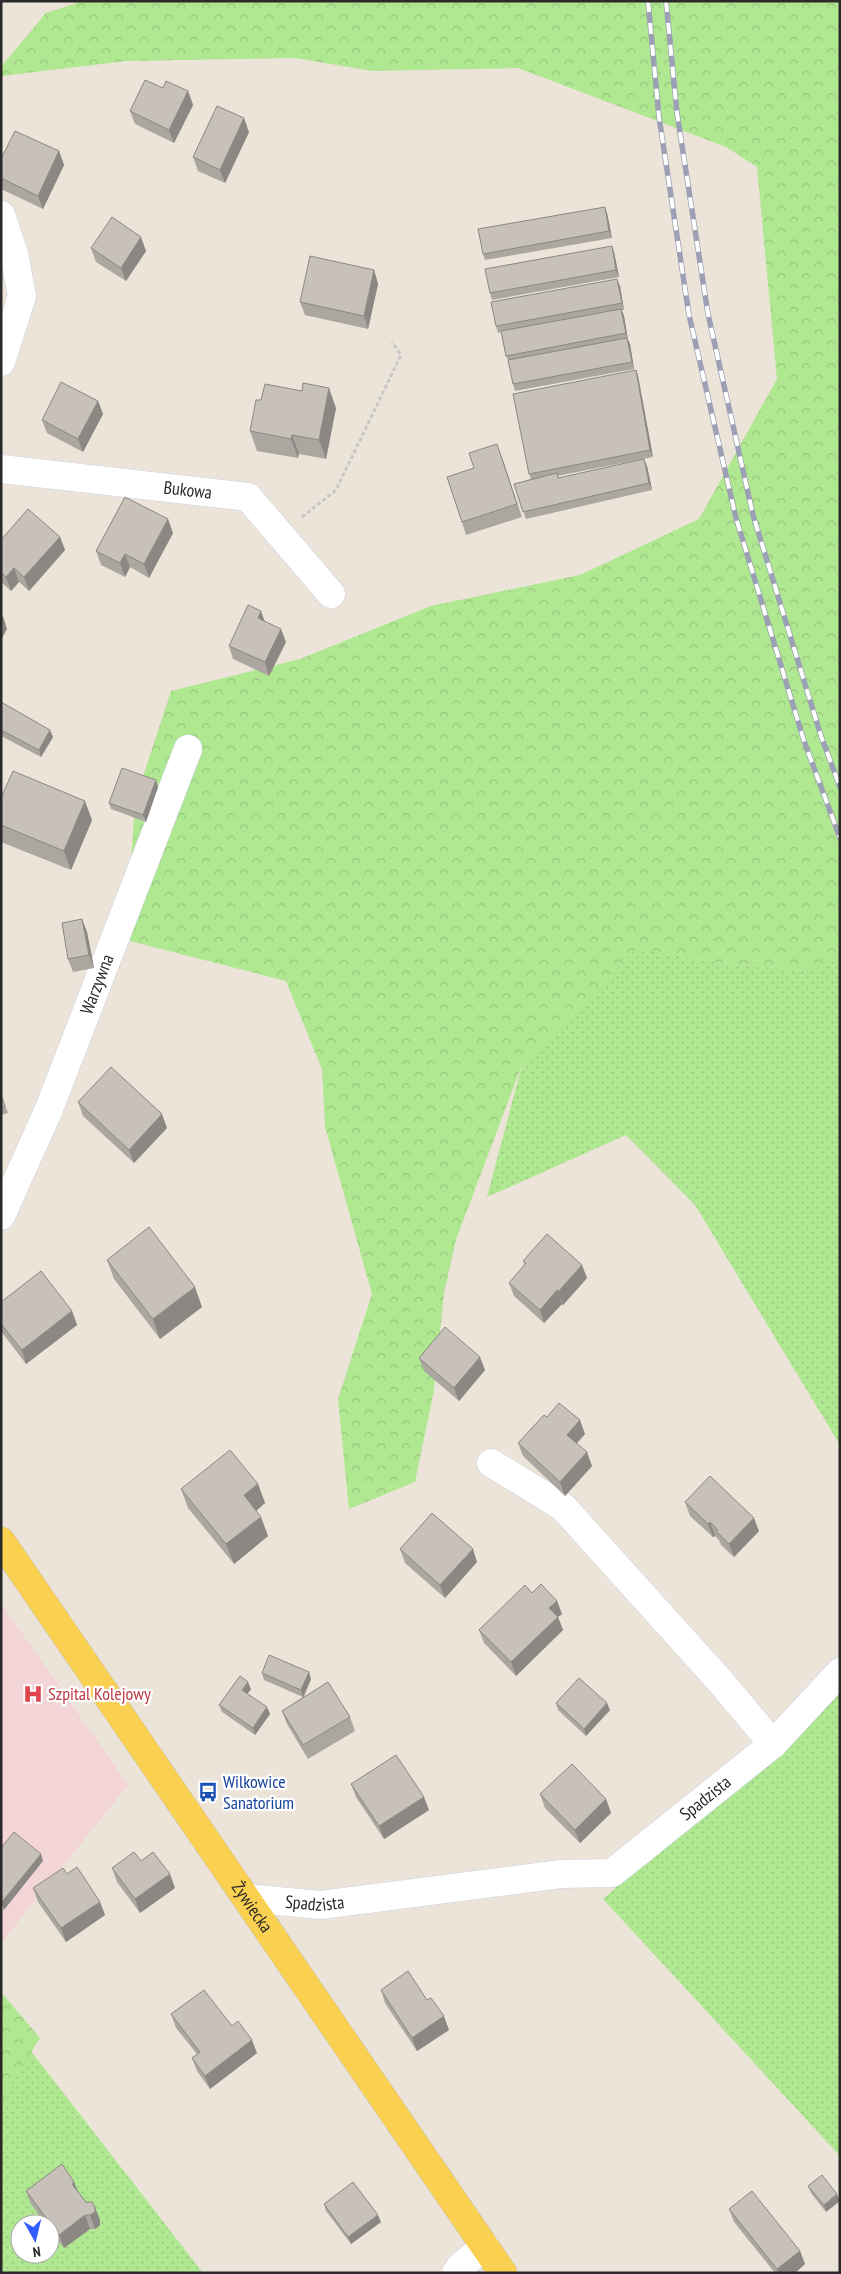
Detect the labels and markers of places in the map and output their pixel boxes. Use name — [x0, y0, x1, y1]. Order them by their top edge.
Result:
place label: Szpital Kolejowy — [48, 1682, 151, 1705]
hospital icon: Szpital Kolejowy — [22, 1683, 44, 1705]
place label: Wilkowice Sanatorium — [223, 1770, 294, 1814]
bus stop icon: Wilkowice Sanatorium — [197, 1781, 219, 1803]

